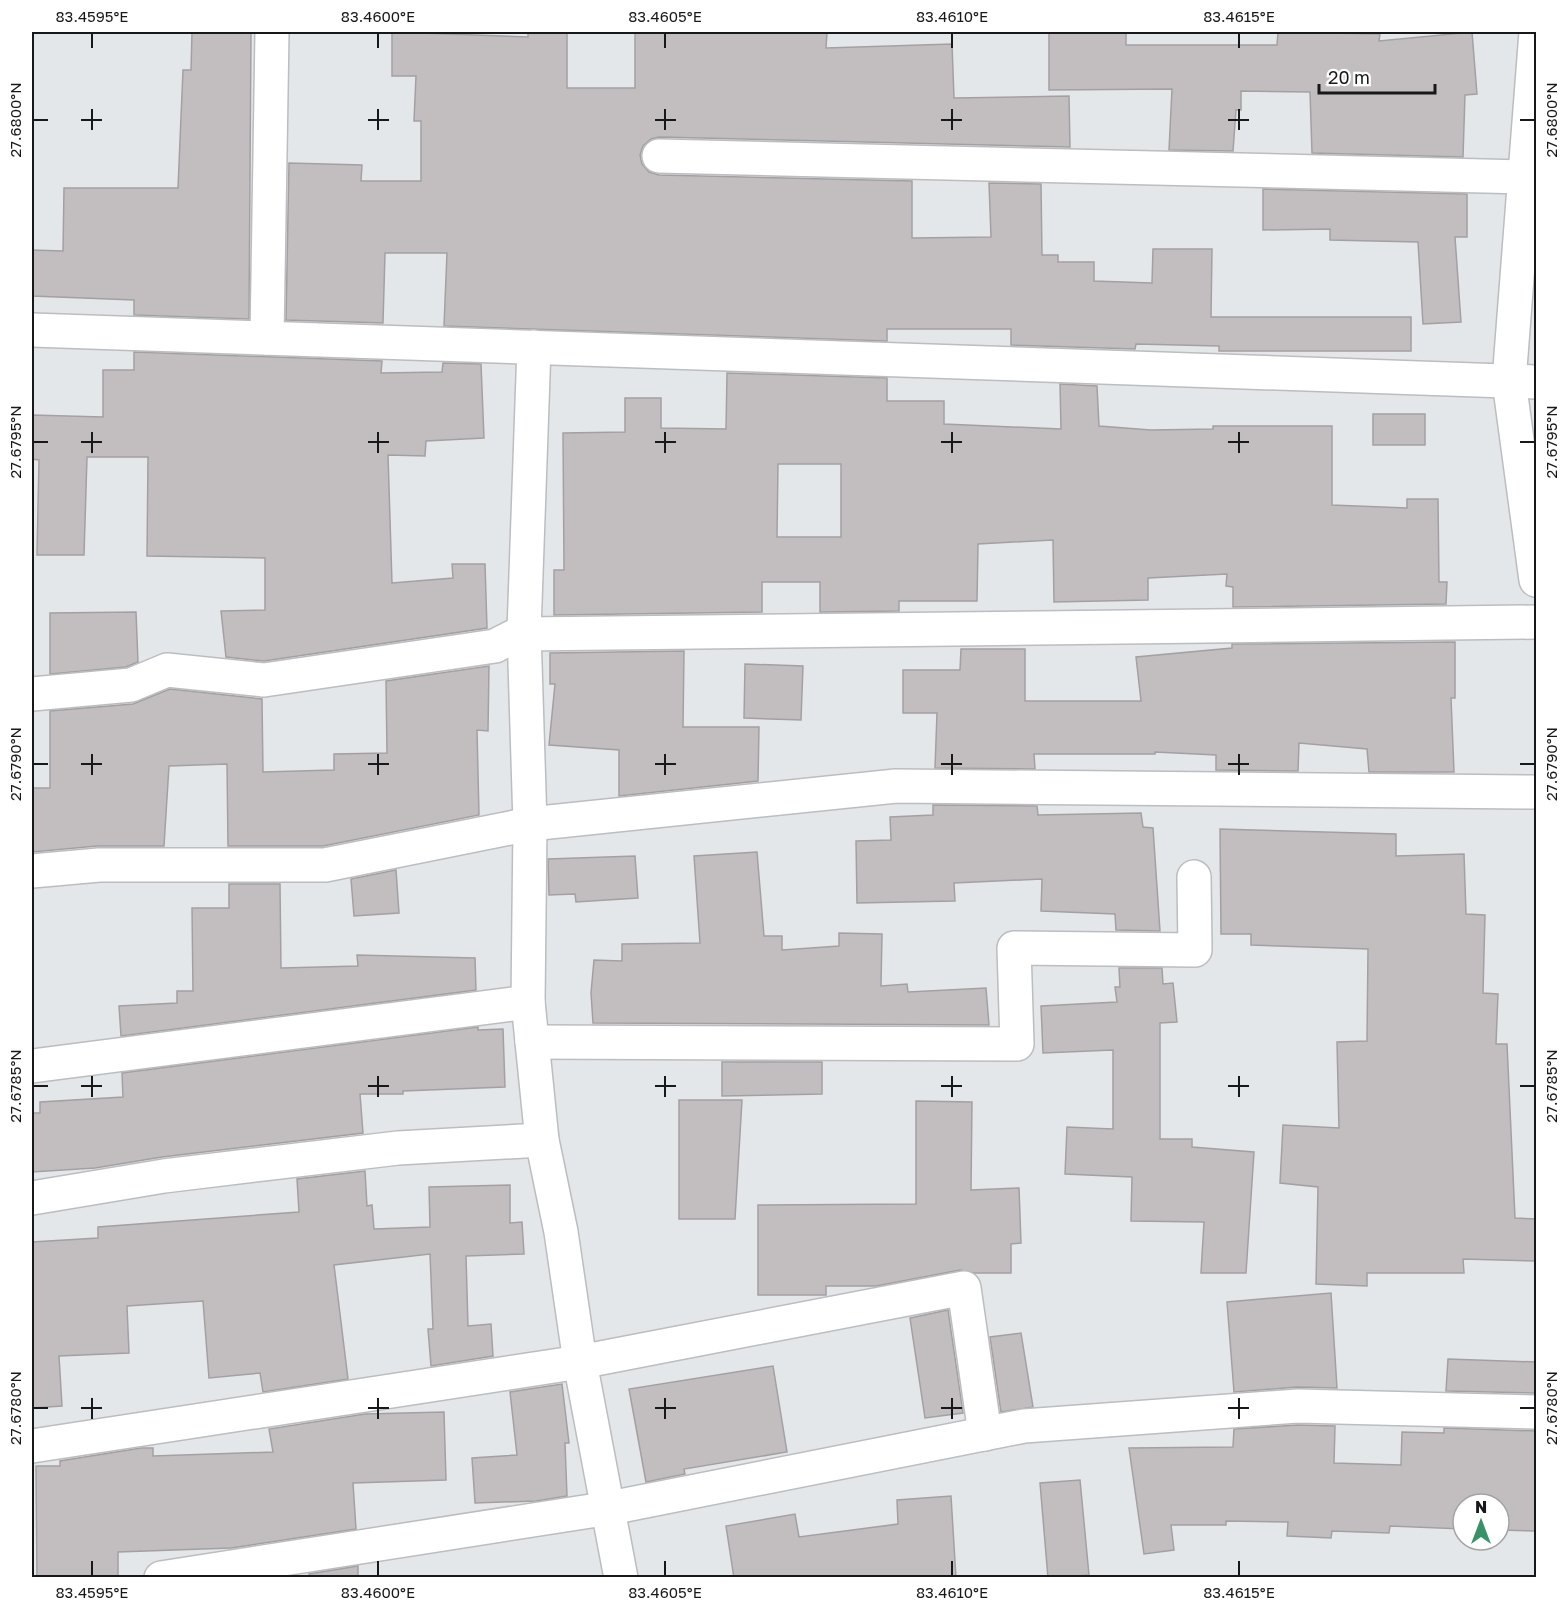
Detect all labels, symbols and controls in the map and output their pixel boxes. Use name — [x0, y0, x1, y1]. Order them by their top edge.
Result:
text: 83.4595°E — [55, 7, 129, 25]
text: 83.4600°E — [341, 7, 415, 25]
text: 83.4605°E — [628, 7, 702, 25]
text: 83.4610°E — [916, 7, 988, 25]
text: 83.4615°E — [1203, 7, 1275, 25]
scale bar — [1319, 57, 1434, 95]
text: 20 m — [1328, 66, 1370, 88]
text: 27.6800°N — [6, 82, 24, 158]
text: 27.6800°N — [1542, 82, 1560, 158]
text: 27.6795°N — [6, 405, 24, 479]
text: 27.6795°N — [1542, 405, 1560, 479]
text: 27.6790°N — [6, 727, 24, 801]
text: 27.6790°N — [1542, 727, 1560, 801]
text: 27.6785°N — [6, 1049, 24, 1123]
text: 27.6785°N — [1542, 1049, 1560, 1123]
text: 27.6780°N — [6, 1371, 24, 1445]
text: 27.6780°N — [1542, 1371, 1560, 1445]
north arrow — [1451, 1492, 1511, 1552]
text: N — [1475, 1497, 1487, 1517]
text: 83.4595°E — [55, 1583, 129, 1601]
text: 83.4600°E — [341, 1583, 415, 1601]
text: 83.4605°E — [628, 1583, 702, 1601]
text: 83.4610°E — [916, 1583, 988, 1601]
text: 83.4615°E — [1203, 1583, 1275, 1601]

